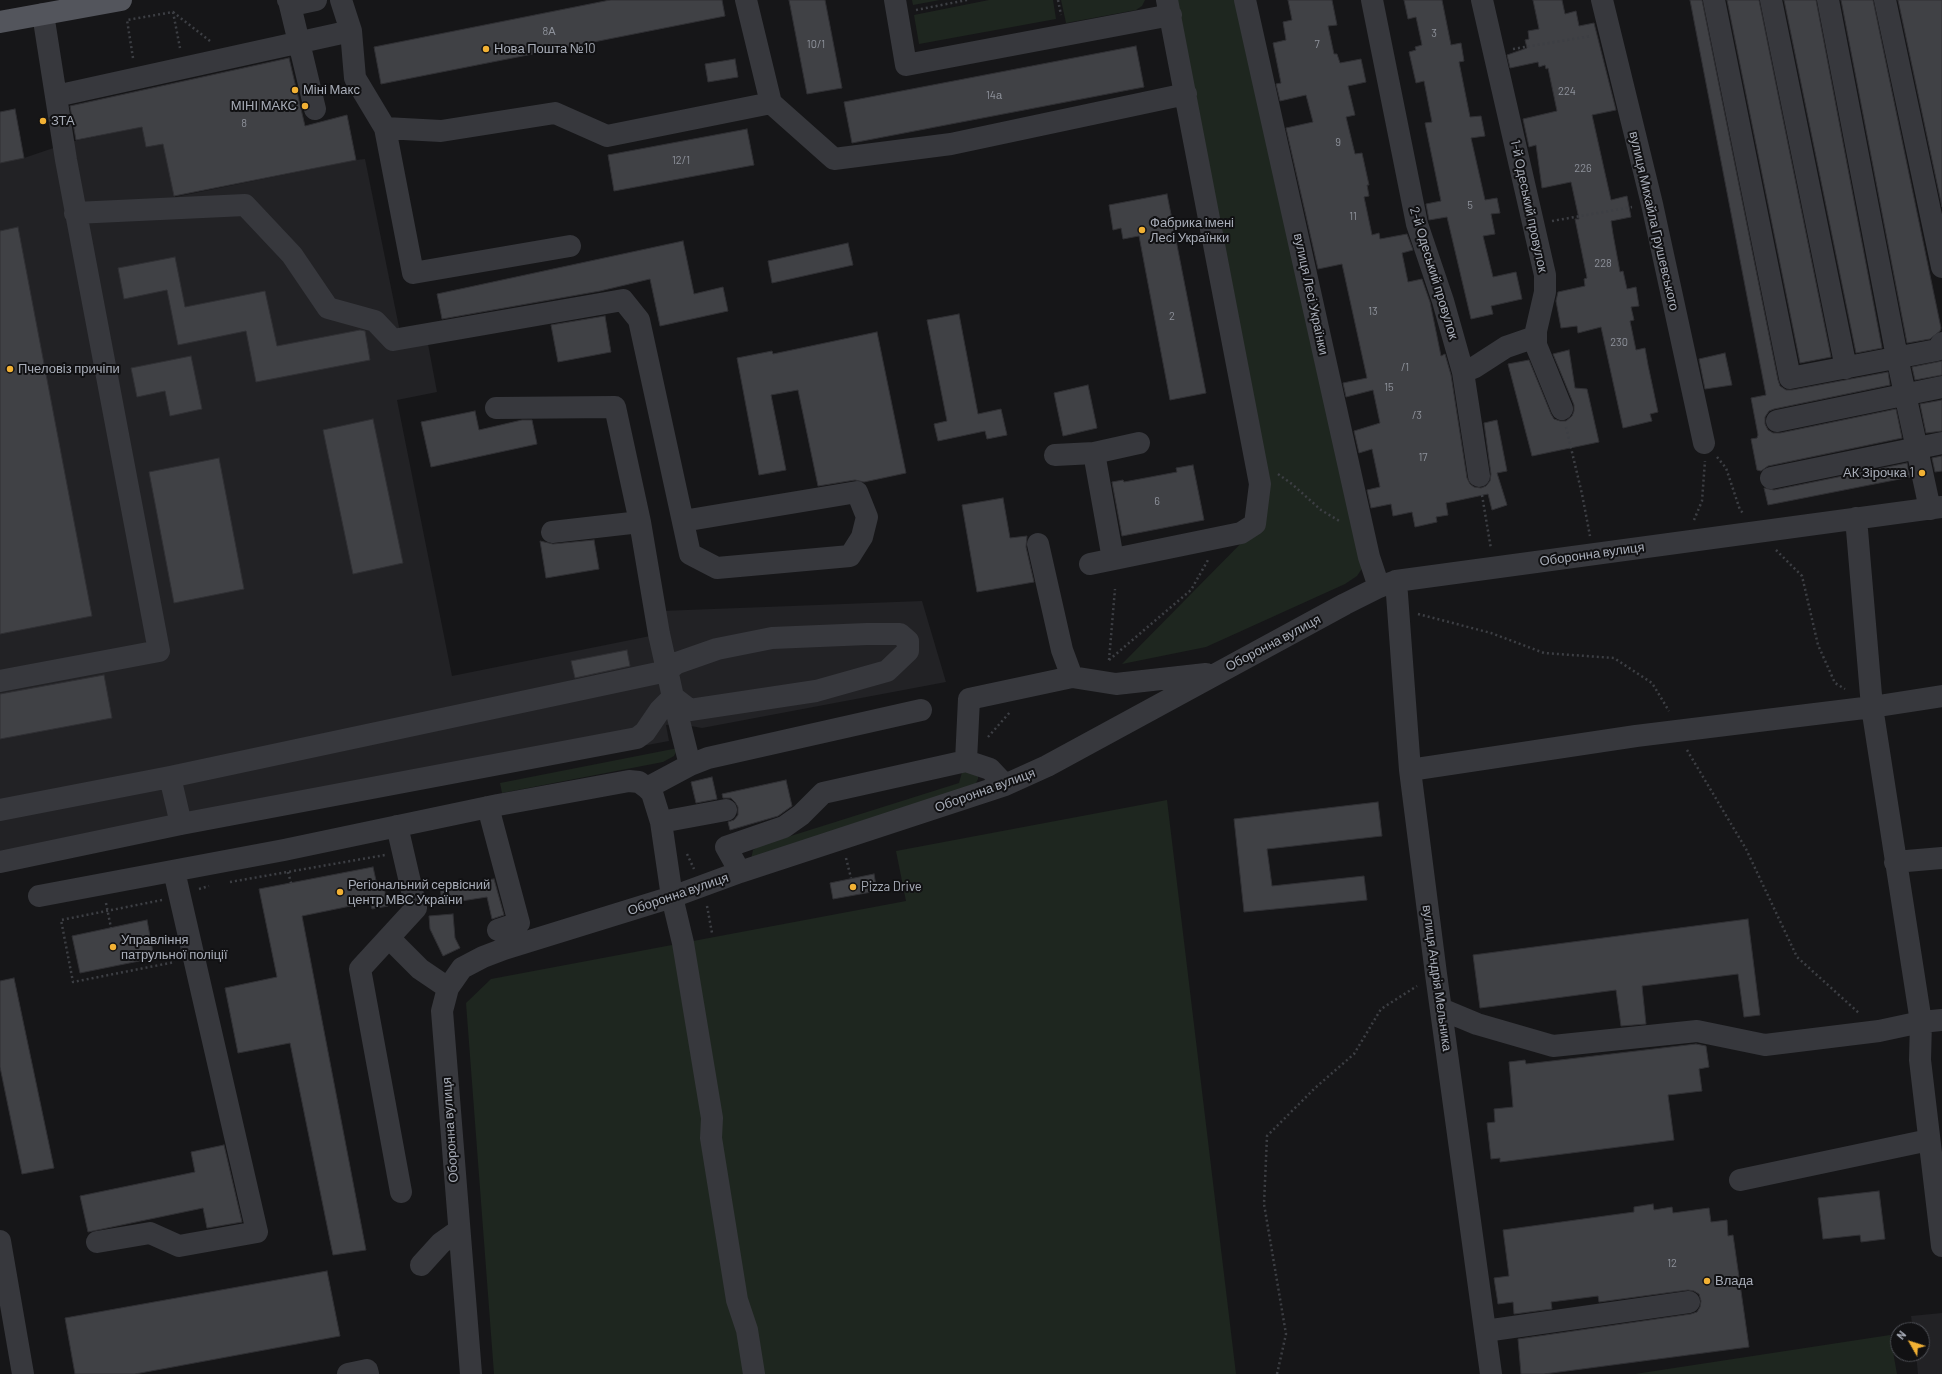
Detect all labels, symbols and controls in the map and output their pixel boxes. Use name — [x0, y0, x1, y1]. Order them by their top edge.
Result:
house number: 8А — [542, 24, 556, 38]
house number: 3 — [1431, 26, 1437, 40]
house number: 10/1 — [807, 37, 825, 51]
house number: 7 — [1314, 37, 1320, 51]
place label: Нова Пошта №10 — [494, 41, 596, 57]
marker: Нова Пошта №10 — [481, 44, 491, 54]
place label: Міні Макс — [303, 82, 360, 98]
house number: 224 — [1558, 84, 1576, 98]
marker: Міні Макс — [290, 85, 300, 95]
house number: 14а — [986, 88, 1002, 102]
place label: МІНІ МАКС — [231, 98, 297, 114]
marker: МІНІ МАКС — [300, 101, 310, 111]
place label: ЗТА — [51, 113, 75, 129]
marker: ЗТА — [38, 116, 48, 126]
house number: 8 — [241, 116, 247, 130]
street label: вулиця Михайла Грушевського — [1626, 130, 1682, 312]
house number: 9 — [1335, 135, 1341, 149]
street label: 1-й Одеський провулок — [1507, 138, 1551, 274]
house number: 12/1 — [672, 153, 690, 167]
house number: 226 — [1574, 161, 1592, 175]
house number: 5 — [1467, 198, 1473, 212]
street label: 2-й Одеський провулок — [1406, 205, 1462, 341]
house number: 11 — [1349, 209, 1357, 223]
place label: Фабрика імені Лесі Українки — [1150, 215, 1234, 246]
marker: Фабрика імені Лесі Українки — [1137, 225, 1147, 235]
street label: вулиця Лесі Українки — [1290, 232, 1332, 356]
house number: 228 — [1594, 256, 1612, 270]
house number: 13 — [1368, 304, 1378, 318]
house number: 2 — [1169, 309, 1175, 323]
house number: 230 — [1610, 335, 1628, 349]
house number: /1 — [1401, 360, 1409, 374]
place label: Пчеловіз причіпи — [18, 361, 120, 377]
marker: Пчеловіз причіпи — [5, 364, 15, 374]
house number: 15 — [1384, 380, 1394, 394]
house number: /3 — [1412, 408, 1422, 422]
house number: 17 — [1418, 450, 1428, 464]
place label: АК Зірочка 1 — [1843, 465, 1914, 481]
marker: АК Зірочка 1 — [1917, 468, 1927, 478]
house number: 6 — [1154, 494, 1160, 508]
street label: Оборонна вулиця — [1539, 539, 1645, 569]
street label: Оборонна вулиця — [1223, 611, 1323, 675]
street label: Оборонна вулиця — [933, 765, 1037, 815]
street label: Оборонна вулиця — [626, 869, 730, 919]
place label: Регіональний сервісний центр МВС України — [348, 877, 490, 908]
place label: Pizza Drive — [861, 879, 922, 895]
marker: Pizza Drive — [848, 882, 858, 892]
marker: Регіональний сервісний центр МВС України — [335, 887, 345, 897]
street label: вулиця Андрія Мельника — [1419, 904, 1455, 1052]
place label: Управління патрульної поліції — [121, 932, 228, 963]
marker: Управління патрульної поліції — [108, 942, 118, 952]
street label: Оборонна вулиця — [439, 1077, 461, 1183]
house number: 12 — [1667, 1256, 1677, 1270]
place label: Влада — [1715, 1273, 1753, 1289]
marker: Влада — [1702, 1276, 1712, 1286]
north arrow — [1890, 1322, 1930, 1362]
text: N — [1894, 1328, 1908, 1342]

